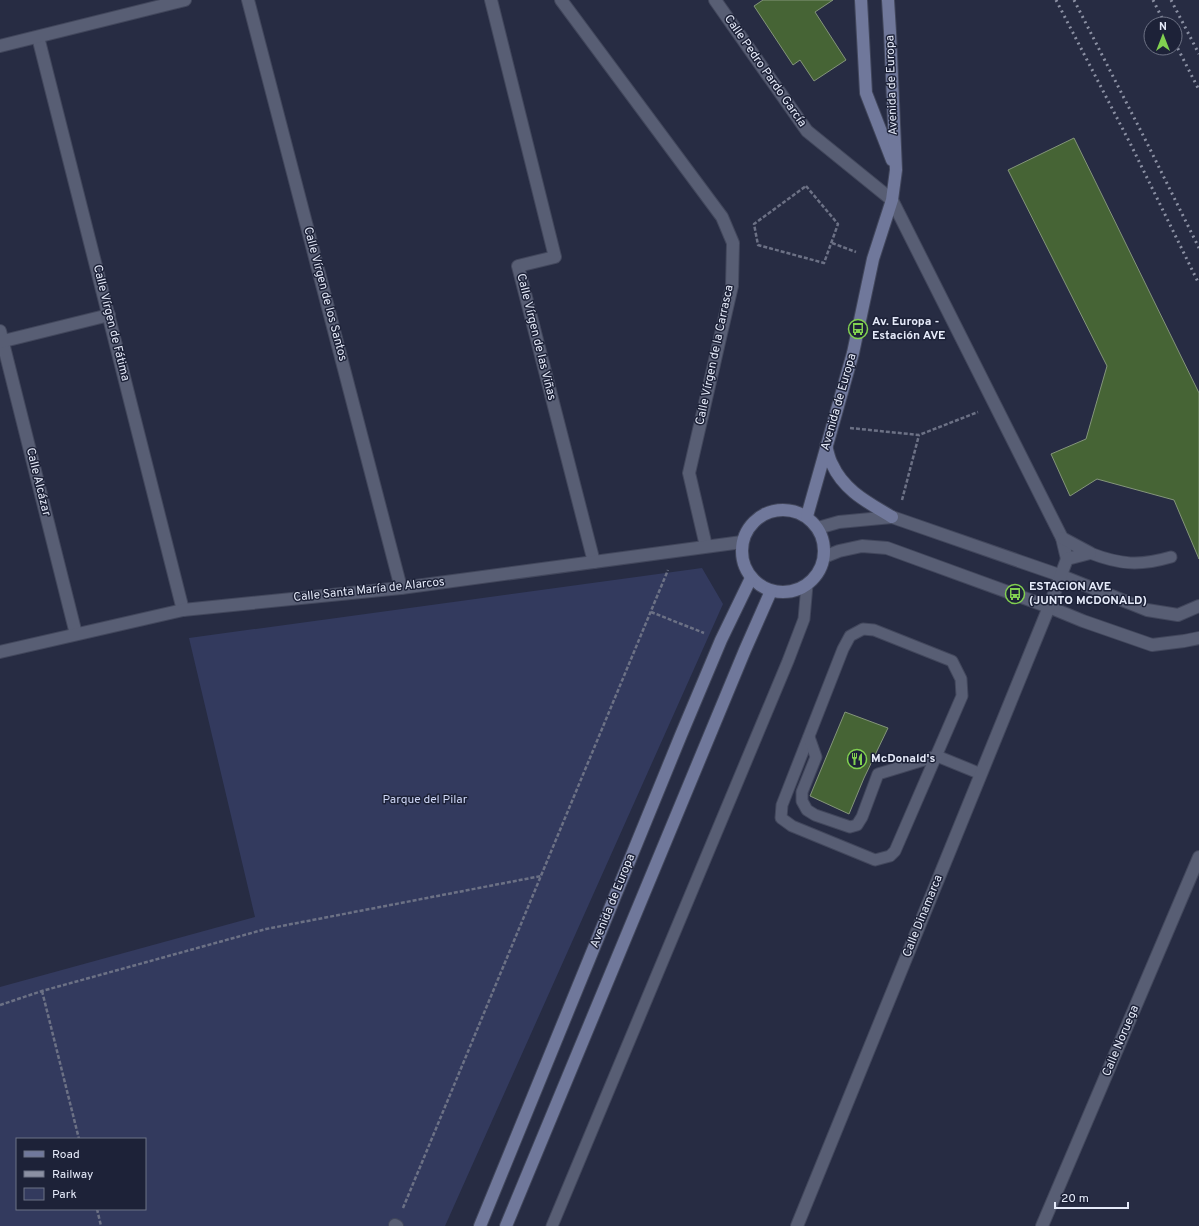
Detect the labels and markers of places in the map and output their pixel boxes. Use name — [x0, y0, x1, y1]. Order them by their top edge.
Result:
place label: Av. Europa - Estación AVE — [872, 314, 946, 344]
bus stop icon: Av. Europa - Estación AVE — [847, 318, 869, 340]
place label: ESTACION AVE (JUNTO MCDONALD) — [1029, 579, 1147, 609]
bus stop icon: ESTACION AVE (JUNTO MCDONALD) — [1004, 583, 1026, 605]
restaurant icon: McDonald's — [846, 748, 868, 770]
place label: McDonald's — [871, 751, 935, 767]

